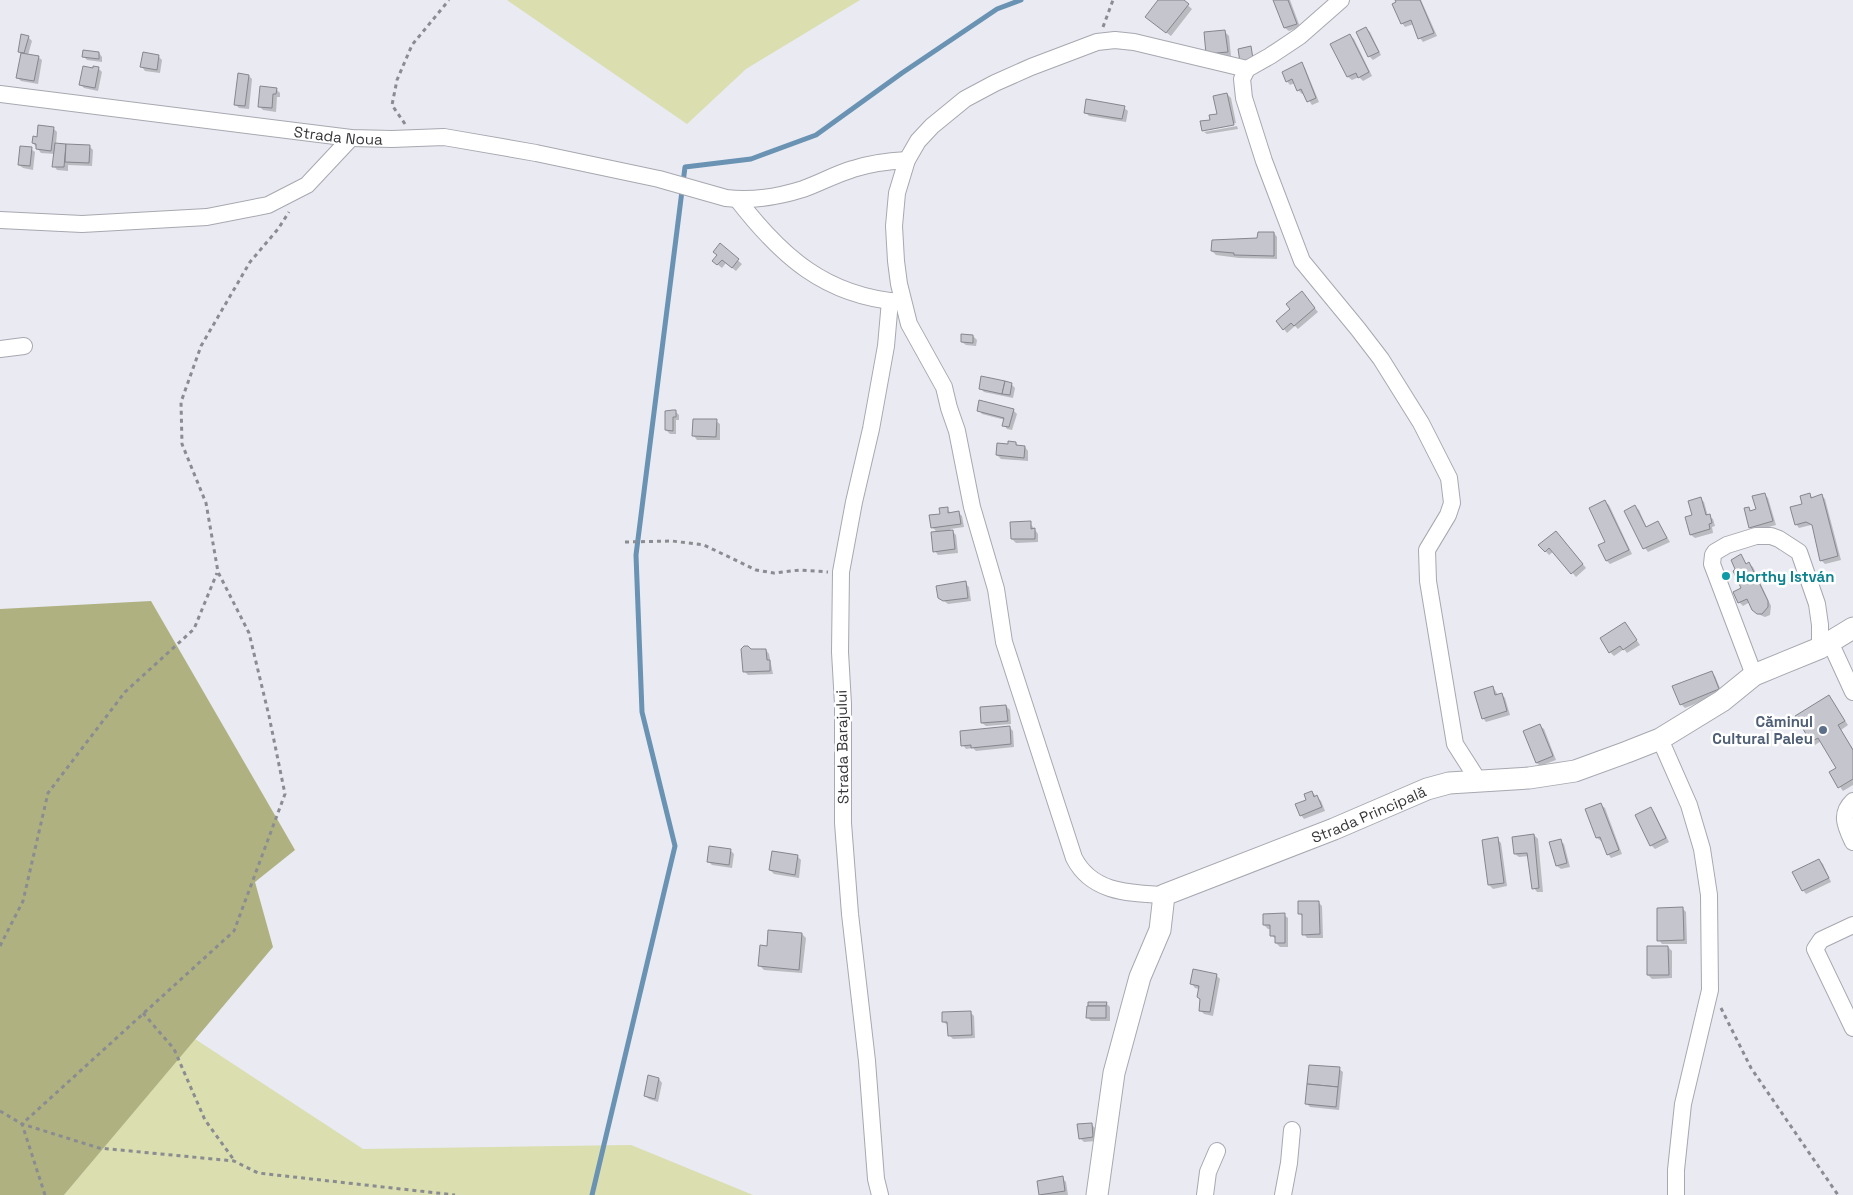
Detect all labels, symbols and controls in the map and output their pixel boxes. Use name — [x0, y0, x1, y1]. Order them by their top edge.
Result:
street label: Strada Noua — [293, 121, 383, 148]
place label: Horthy István — [1736, 567, 1834, 586]
marker: Horthy István — [1720, 570, 1732, 582]
street label: Strada Barajului — [832, 690, 852, 804]
place label: Căminul Cultural Paleu — [1712, 712, 1813, 748]
marker: Căminul Cultural Paleu — [1817, 724, 1829, 736]
street label: Strada Principală — [1308, 781, 1429, 846]

